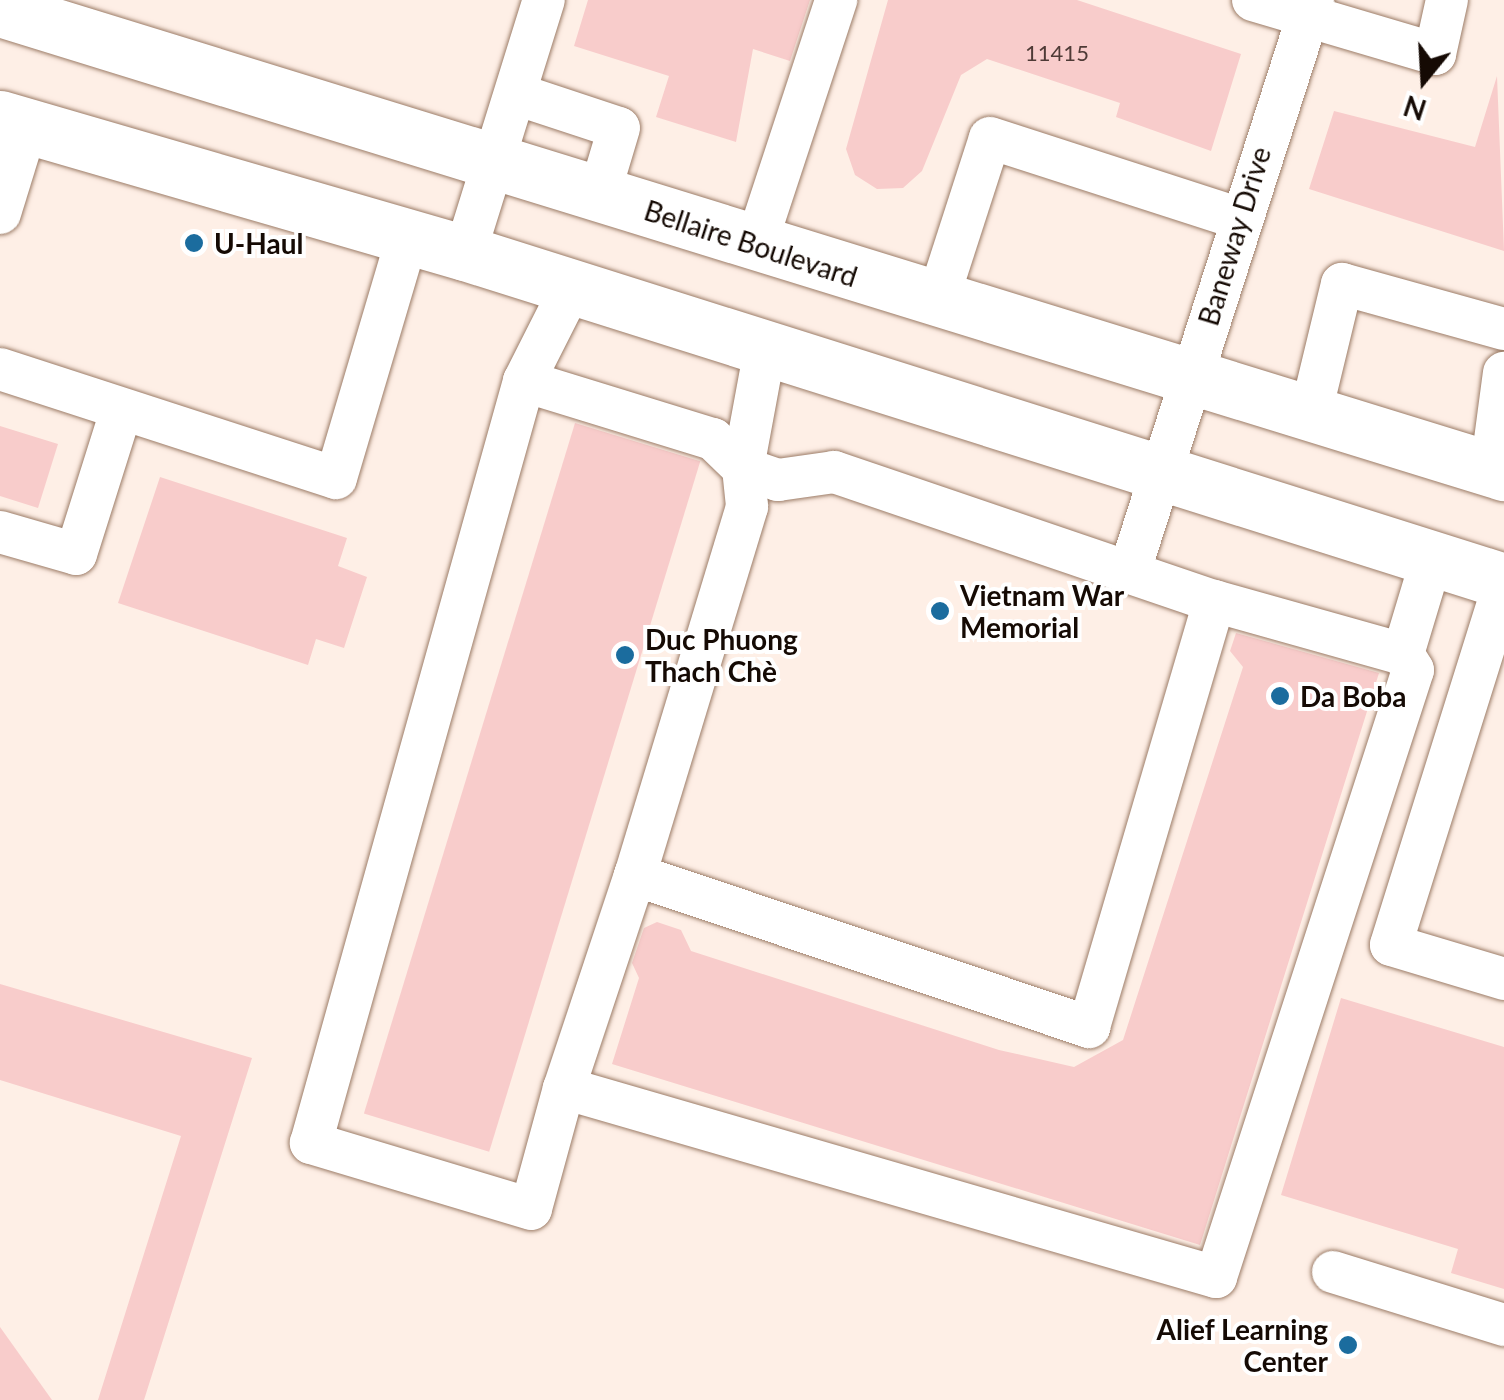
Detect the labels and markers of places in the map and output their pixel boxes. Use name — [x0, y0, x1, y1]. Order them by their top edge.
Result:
place label: U-Haul — [214, 226, 303, 260]
marker: U-Haul — [183, 232, 205, 254]
place label: Vietnam War Memorial — [960, 578, 1124, 644]
marker: Vietnam War Memorial — [929, 600, 951, 622]
place label: Duc Phuong Thach Chè — [645, 622, 798, 688]
marker: Duc Phuong Thach Chè — [614, 644, 636, 666]
place label: Da Boba — [1300, 679, 1406, 713]
marker: Da Boba — [1269, 685, 1291, 707]
place label: Alief Learning Center — [1156, 1312, 1328, 1378]
marker: Alief Learning Center — [1337, 1334, 1359, 1356]

